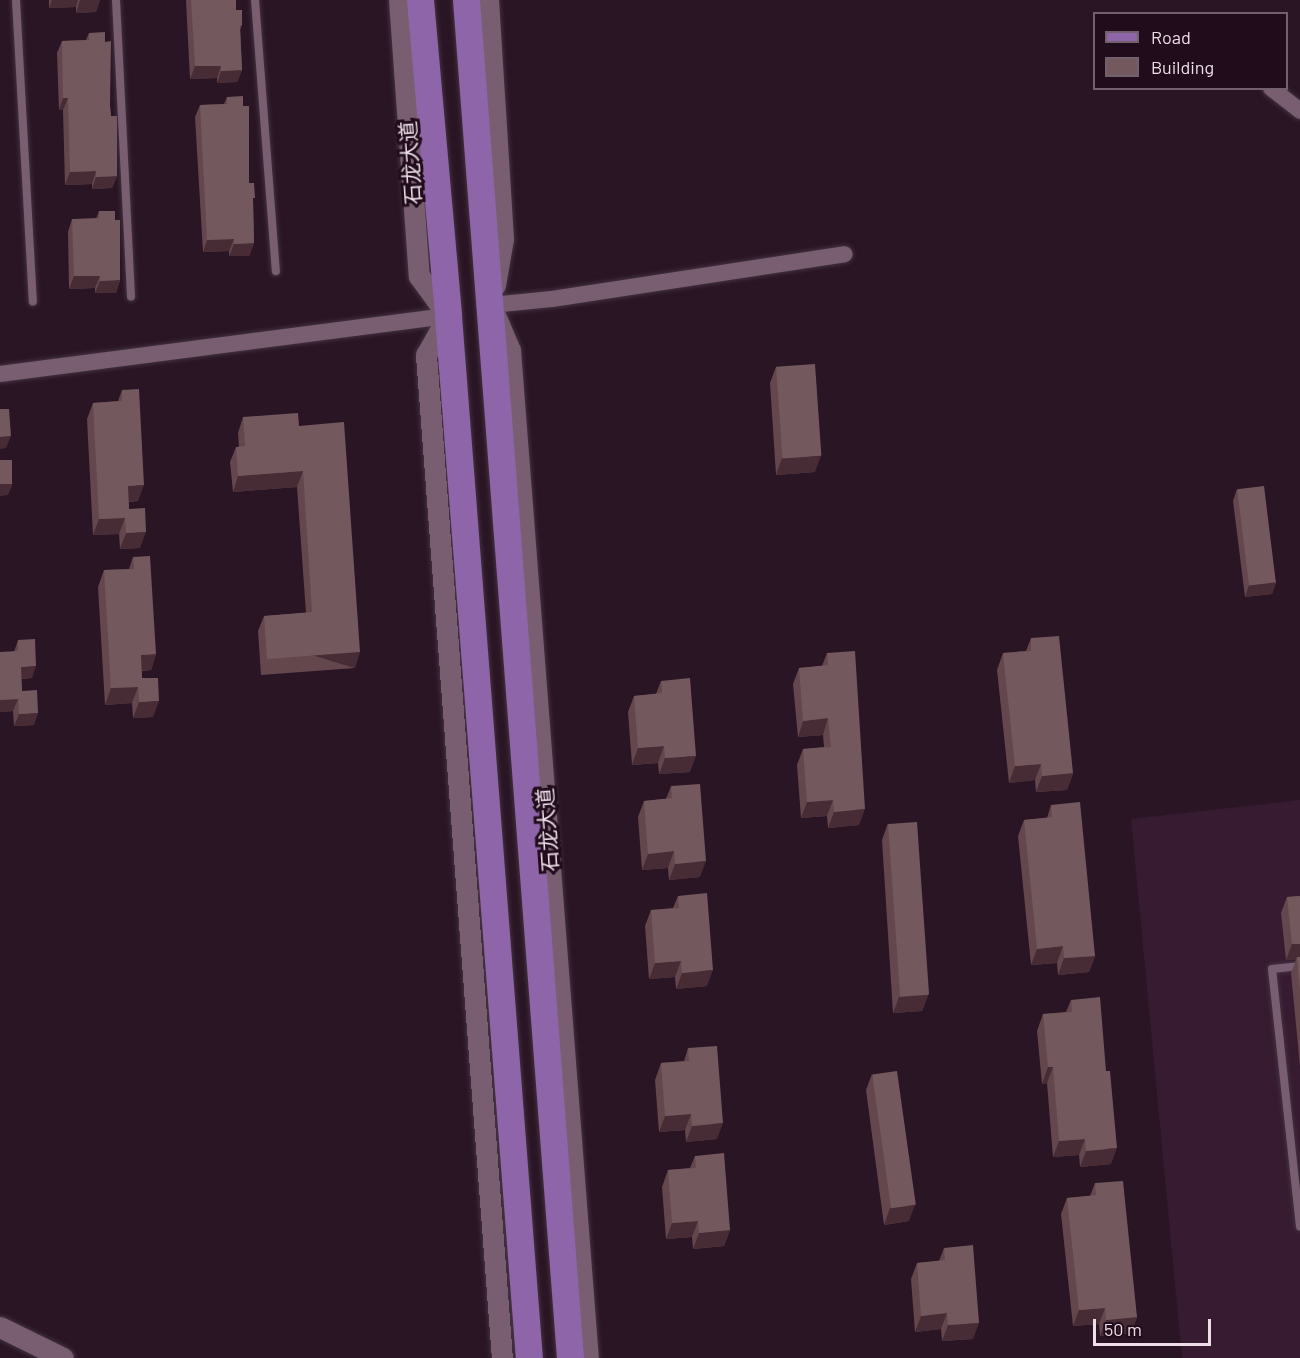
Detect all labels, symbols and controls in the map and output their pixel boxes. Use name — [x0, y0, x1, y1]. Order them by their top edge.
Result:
legend — [1093, 12, 1288, 90]
text: Road — [1151, 26, 1191, 48]
text: Building — [1151, 56, 1214, 78]
street label: 石龙大道 — [395, 120, 425, 206]
street label: 石龙大道 — [532, 787, 562, 873]
scale bar — [1096, 1307, 1214, 1345]
text: 50 m — [1104, 1318, 1142, 1340]

